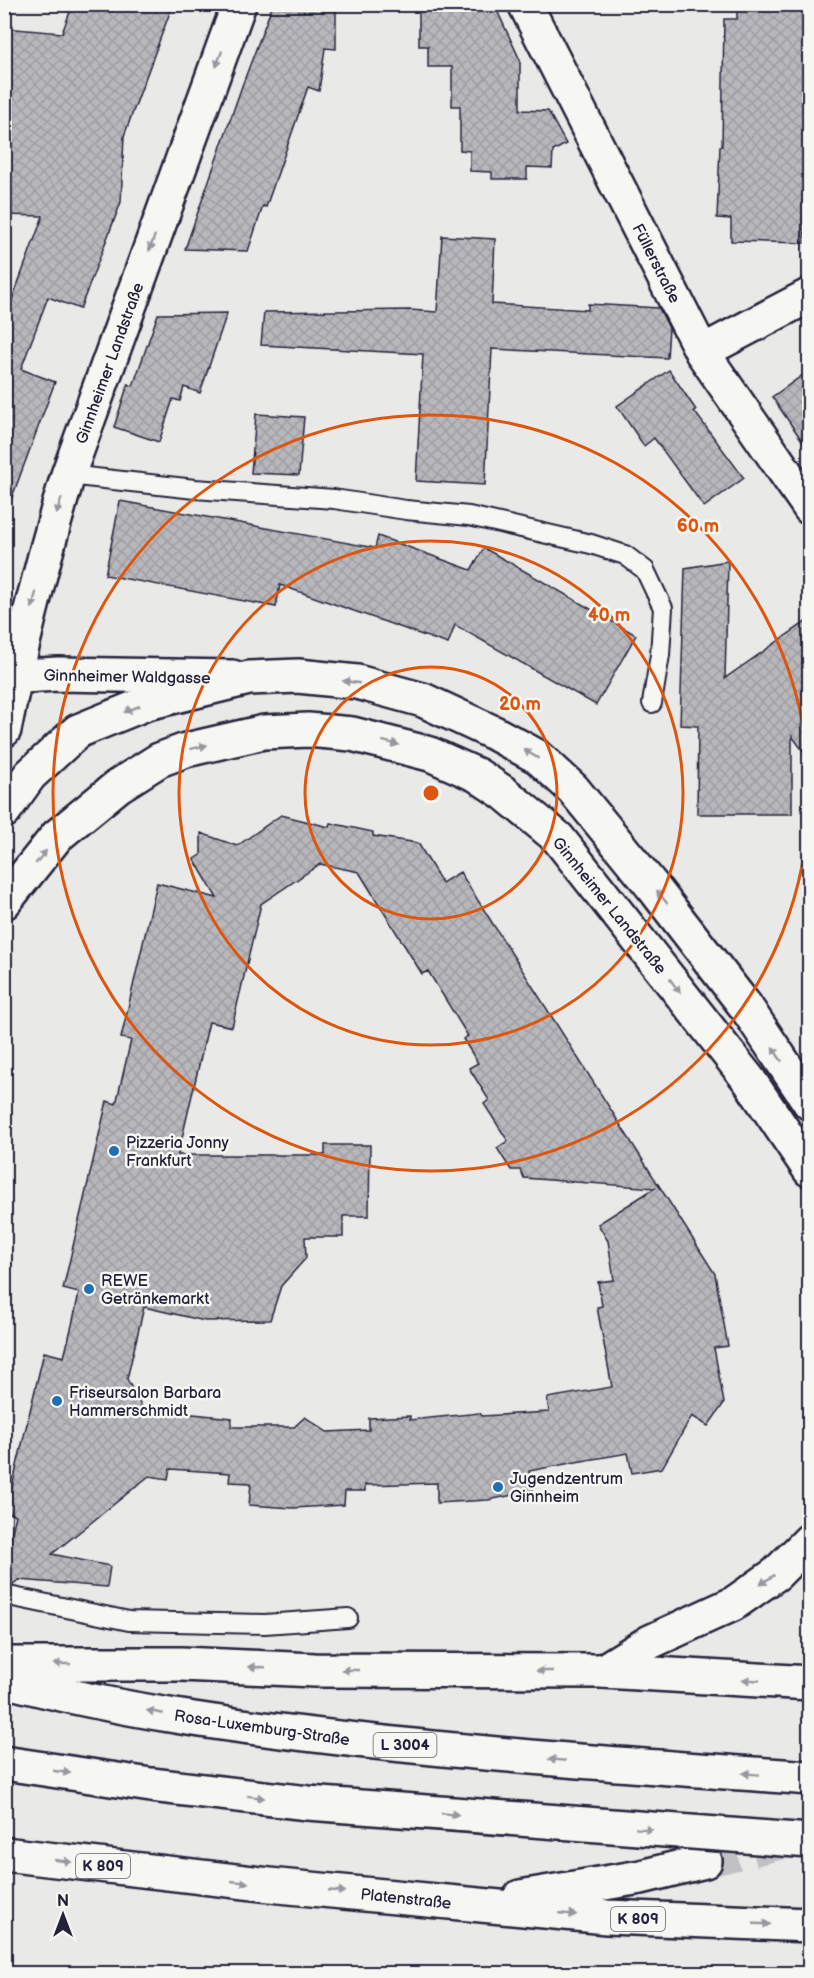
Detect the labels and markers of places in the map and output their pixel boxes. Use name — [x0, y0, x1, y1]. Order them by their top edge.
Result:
centre of rings — [421, 783, 441, 803]
place label: Pizzeria Jonny Frankfurt — [126, 1134, 230, 1171]
marker: Pizzeria Jonny Frankfurt — [107, 1144, 121, 1158]
place label: REWE Getränkemarkt — [101, 1272, 209, 1309]
marker: REWE Getränkemarkt — [82, 1282, 96, 1296]
place label: Friseursalon Barbara Hammerschmidt — [69, 1384, 221, 1421]
marker: Friseursalon Barbara Hammerschmidt — [50, 1394, 64, 1408]
place label: Jugendzentrum Ginnheim — [510, 1470, 623, 1507]
marker: Jugendzentrum Ginnheim — [491, 1480, 505, 1494]

